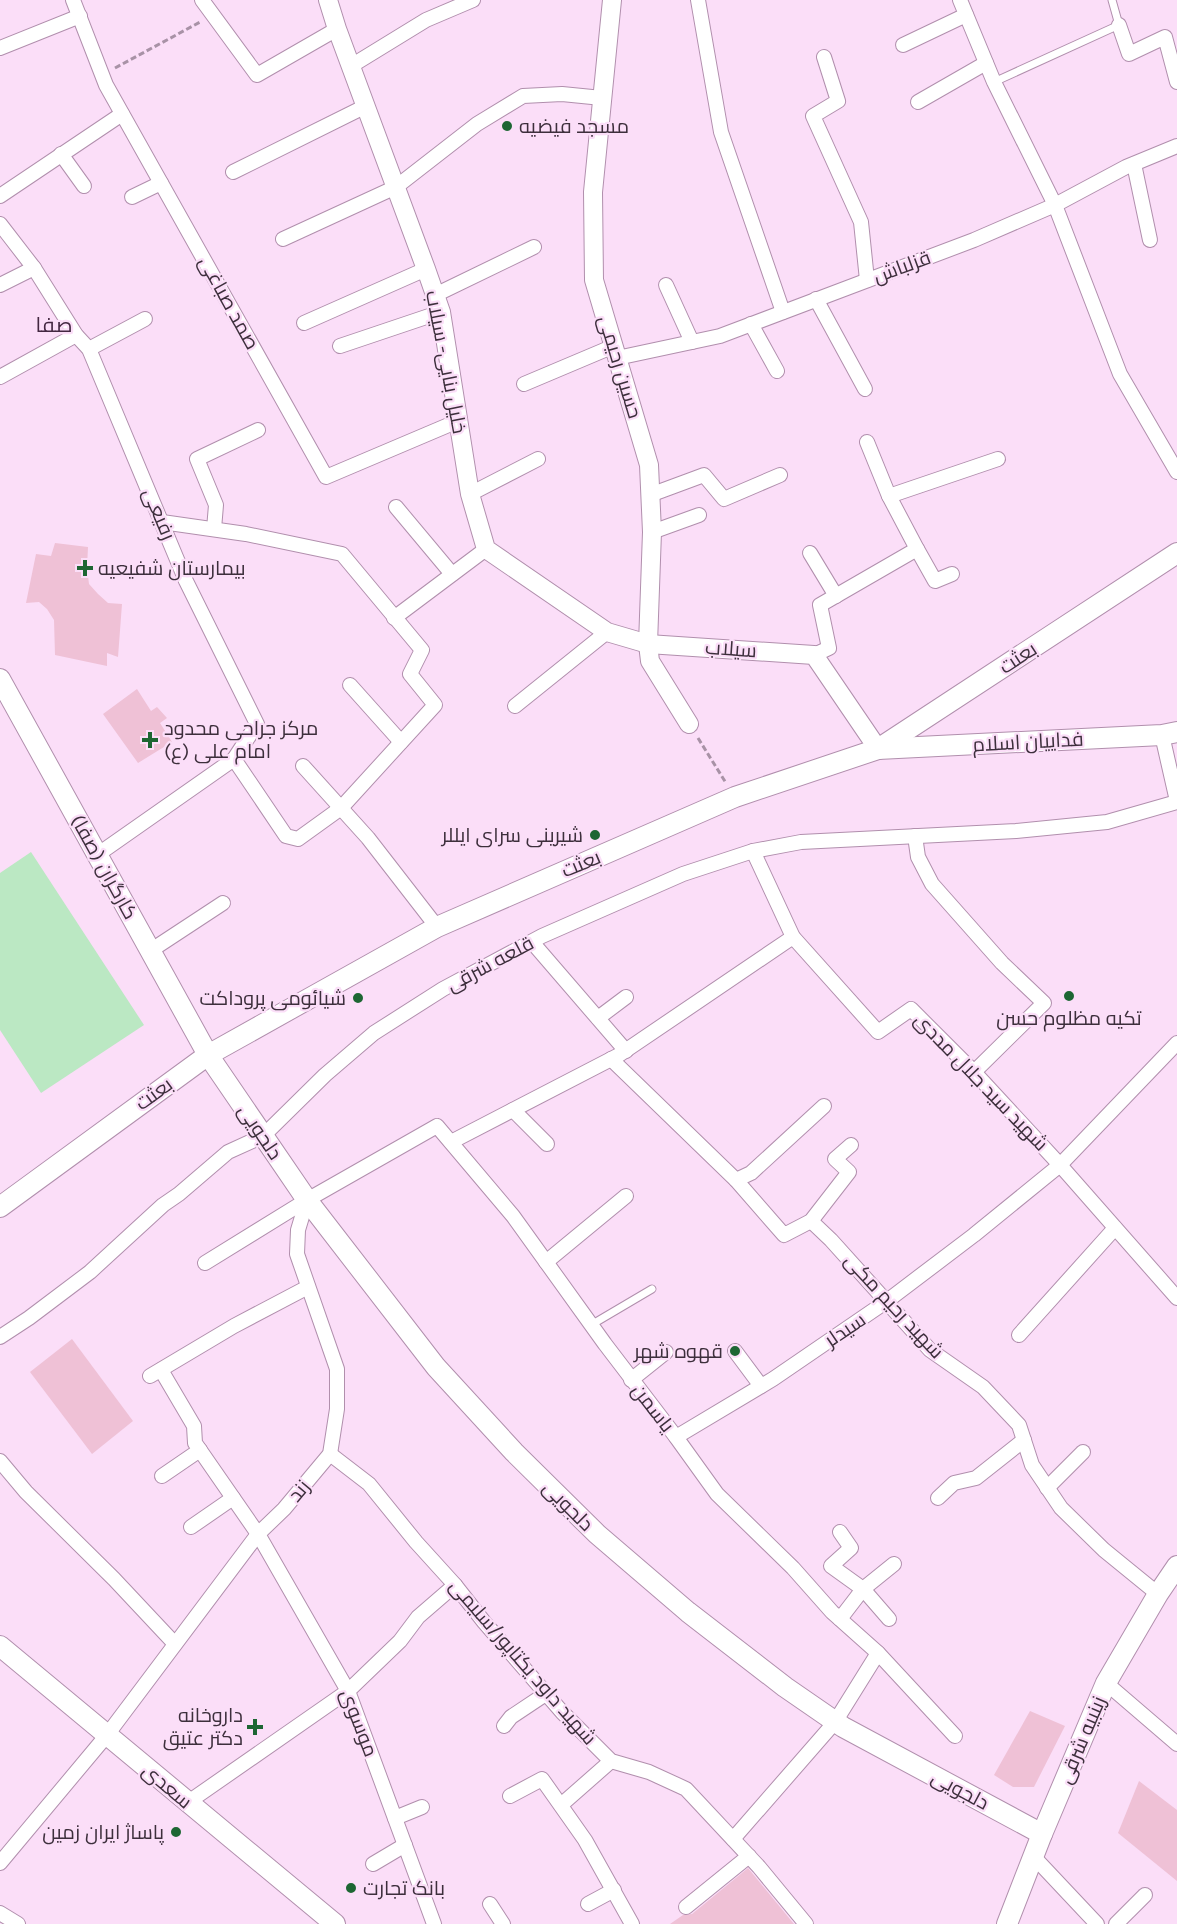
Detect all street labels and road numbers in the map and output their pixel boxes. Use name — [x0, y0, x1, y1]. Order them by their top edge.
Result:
street label: قزلباش — [870, 246, 934, 289]
street label: صمد صباغی — [193, 252, 264, 354]
street label: خلیل بنایی- سیلاب — [420, 288, 471, 436]
street label: حسین رحیمی — [593, 313, 647, 422]
street label: رفیعی — [137, 485, 180, 544]
street label: سیلاب — [704, 636, 758, 662]
street label: بعثت — [995, 637, 1041, 679]
street label: فداییان اسلام — [972, 728, 1084, 758]
street label: کارگران (صفا) — [65, 811, 142, 924]
street label: بعثت — [558, 846, 604, 882]
street label: قلعه شرقی — [443, 931, 538, 997]
street label: شهید سید جلال مددی — [909, 1008, 1053, 1156]
street label: بعثت — [131, 1073, 177, 1115]
street label: دلجویی — [232, 1100, 287, 1165]
street label: شهید رحیم مکی — [838, 1249, 948, 1365]
street label: سیدلر — [819, 1308, 870, 1353]
street label: یاسمن — [626, 1379, 679, 1438]
street label: زند — [283, 1475, 315, 1507]
street label: دلجویی — [537, 1476, 598, 1537]
street label: شهید داود یکتاپور/سلیمی — [444, 1574, 601, 1750]
street label: موسوی — [335, 1686, 382, 1760]
street label: زینبیه شرقی — [1053, 1693, 1112, 1788]
street label: سعدی — [137, 1759, 197, 1814]
street label: دلجویی — [927, 1765, 993, 1816]

